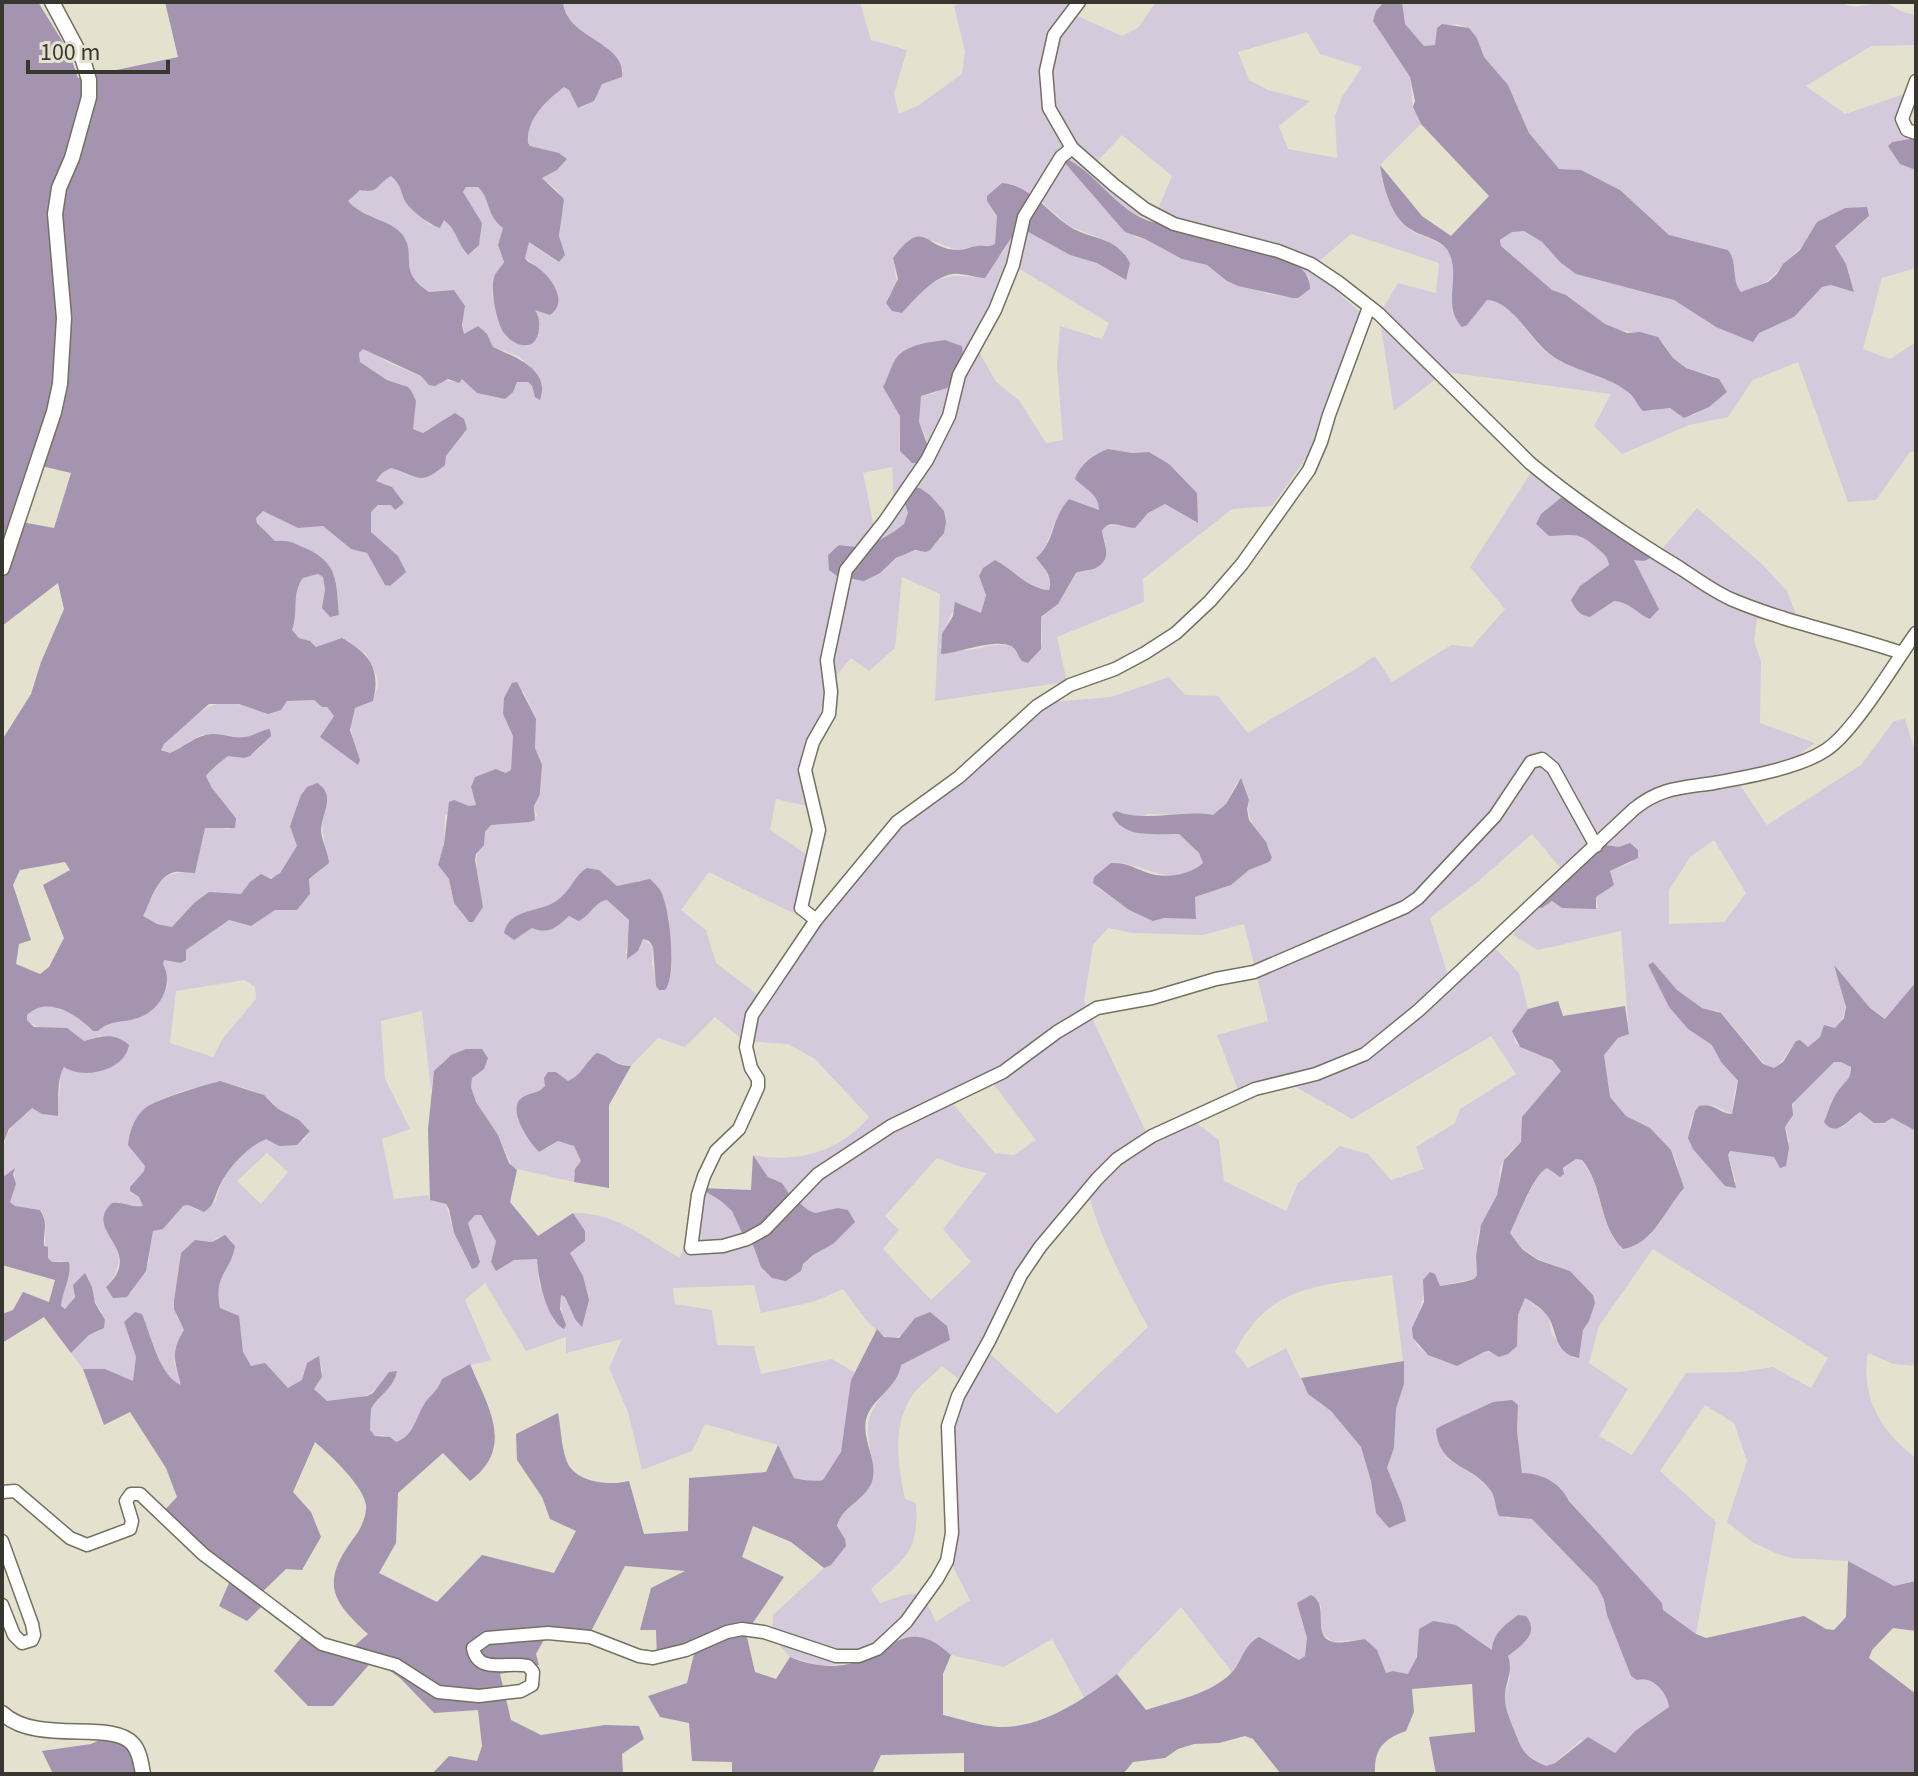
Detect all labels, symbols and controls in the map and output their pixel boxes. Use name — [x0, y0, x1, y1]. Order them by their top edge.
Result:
scale bar — [28, 24, 168, 74]
text: 100 m — [40, 35, 100, 70]

